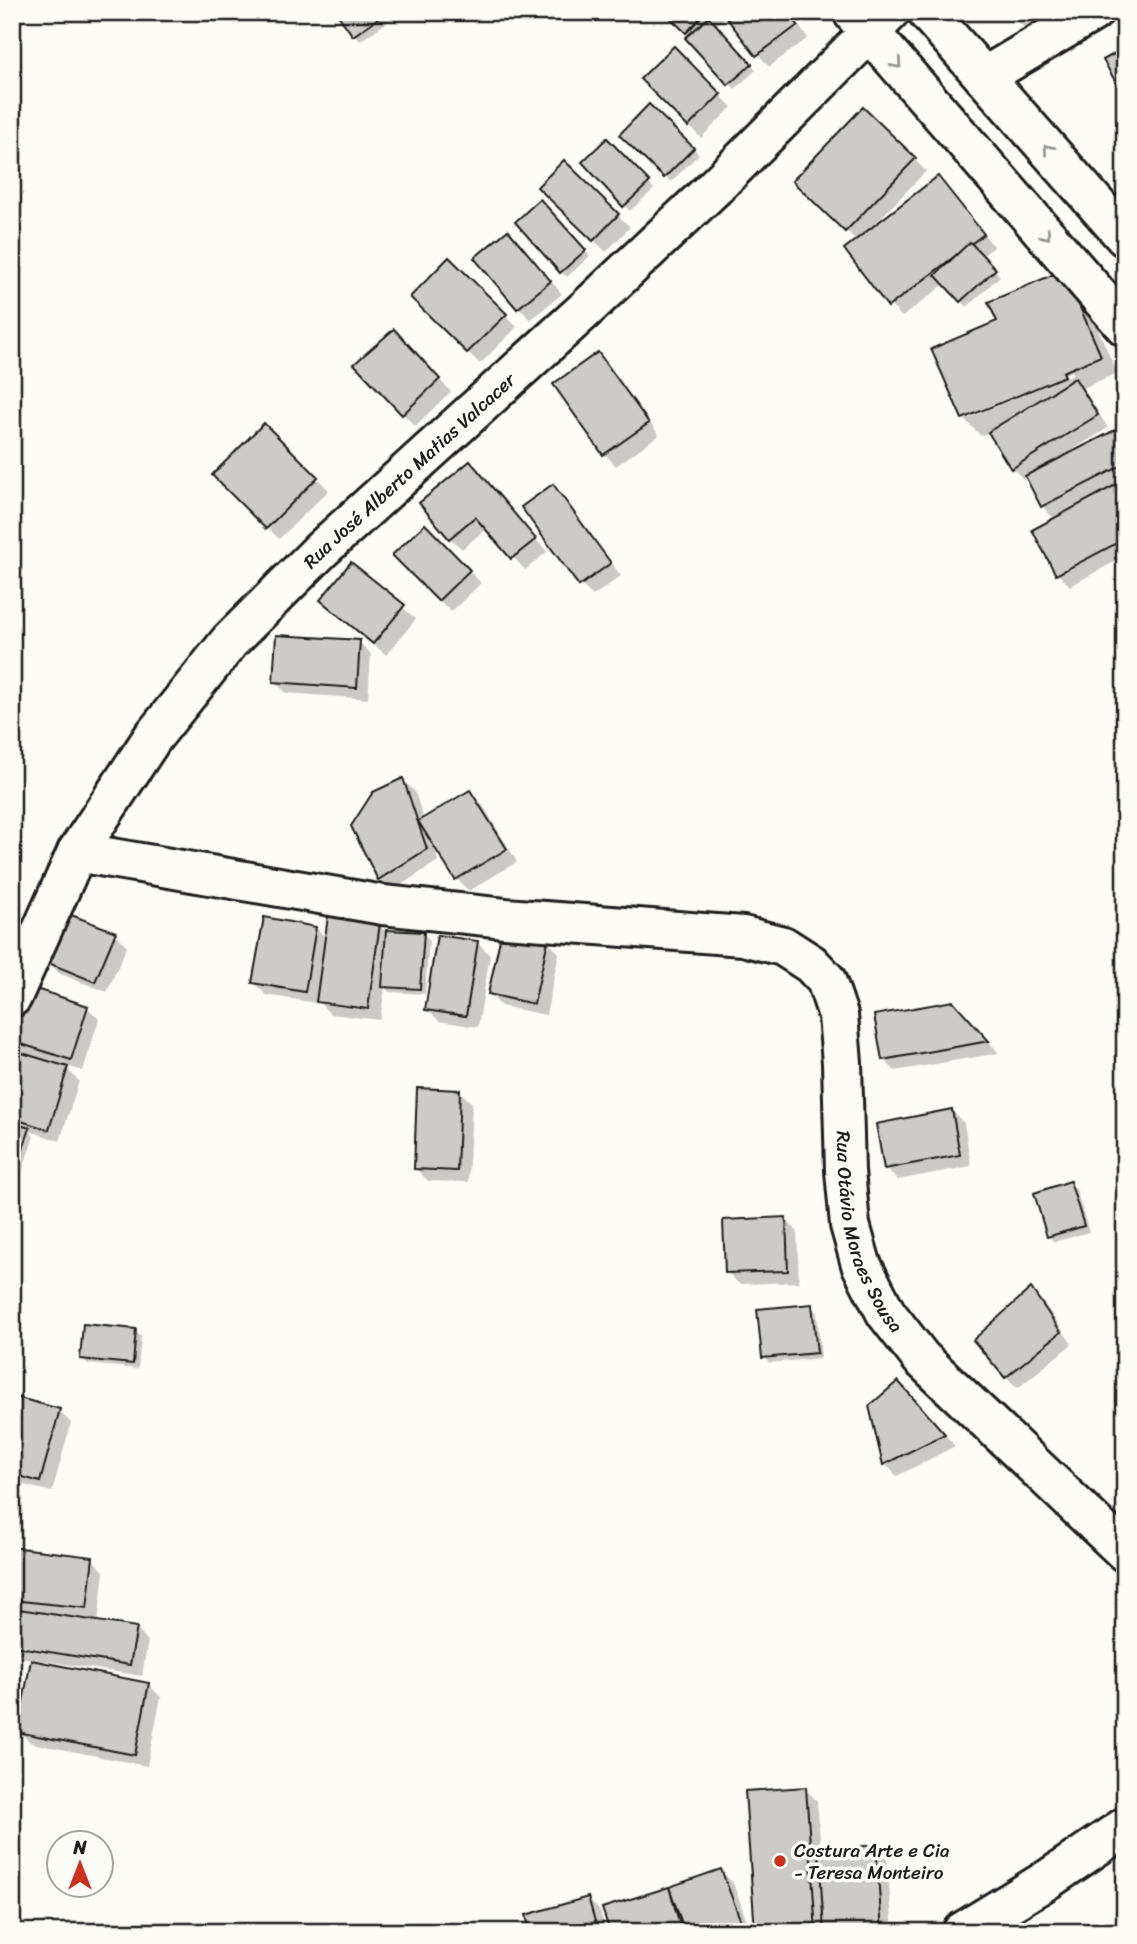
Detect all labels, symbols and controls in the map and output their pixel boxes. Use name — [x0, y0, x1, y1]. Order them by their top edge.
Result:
one-way arrow — [889, 55, 901, 68]
one-way arrow — [1044, 144, 1056, 157]
one-way arrow — [1038, 227, 1051, 240]
street label: Rua José Alberto Matias Valcacer — [295, 363, 524, 576]
street label: Rua Otávio Moraes Sousa — [827, 1130, 912, 1340]
north arrow — [46, 1828, 116, 1898]
text: N — [72, 1831, 87, 1864]
place label: Costura Arte e Cia - Teresa Monteiro — [794, 1834, 950, 1889]
marker: Costura Arte e Cia - Teresa Monteiro — [772, 1853, 788, 1869]

